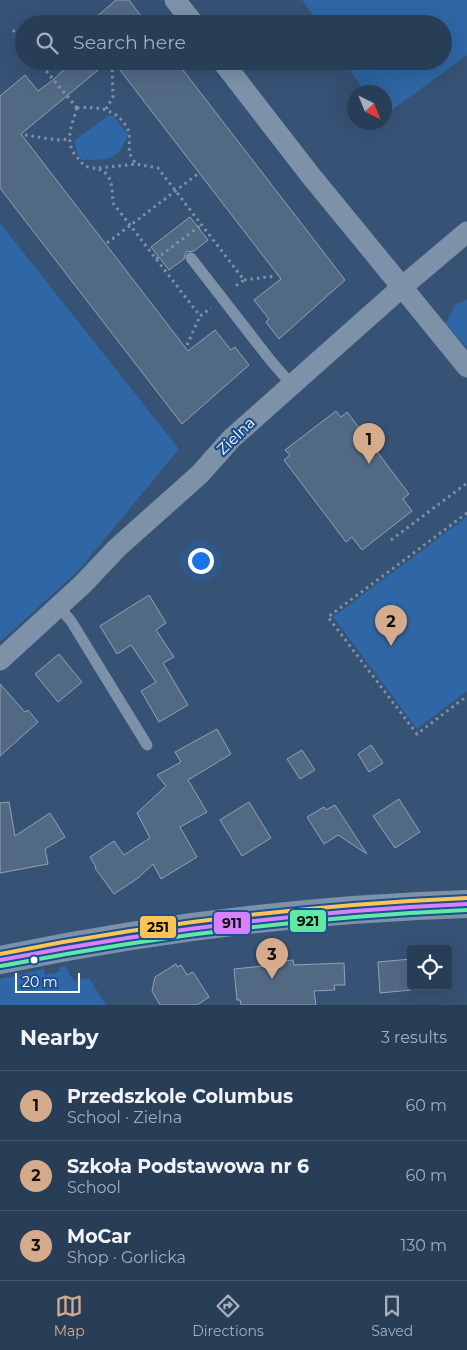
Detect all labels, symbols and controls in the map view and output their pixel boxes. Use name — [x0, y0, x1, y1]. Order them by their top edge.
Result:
search box — [15, 15, 452, 70]
icon: search — [33, 29, 61, 57]
text: Search here — [73, 31, 186, 54]
north arrow — [347, 85, 392, 130]
street label: Zielna — [213, 413, 259, 458]
pin: 1 — [353, 423, 385, 464]
your location — [188, 548, 214, 574]
pin: 2 — [375, 605, 407, 646]
line badge: 921 — [289, 909, 327, 933]
line badge: 911 — [213, 911, 251, 935]
text: 921 — [297, 912, 319, 930]
text: 911 — [222, 914, 242, 932]
line badge: 251 — [139, 915, 177, 939]
text: 251 — [147, 918, 169, 936]
pin: 3 — [256, 938, 288, 979]
map controls — [407, 945, 452, 990]
button: locate — [407, 945, 452, 990]
unlabelled marker — [29, 955, 39, 965]
scale bar — [15, 970, 80, 993]
text: 20 m — [22, 973, 58, 991]
text: Nearby — [20, 1025, 99, 1050]
text: 3 results — [381, 1028, 447, 1047]
text: Przedszkole Columbus — [67, 1085, 293, 1108]
text: 1 — [33, 1096, 39, 1115]
text: 60 m — [405, 1096, 447, 1115]
text: School · Zielna — [67, 1108, 182, 1127]
text: Szkoła Podstawowa nr 6 — [67, 1155, 309, 1178]
text: 2 — [31, 1166, 41, 1185]
text: 60 m — [405, 1166, 447, 1185]
text: School — [67, 1178, 121, 1197]
text: MoCar — [67, 1225, 131, 1248]
text: 3 — [31, 1236, 41, 1255]
text: 130 m — [400, 1236, 447, 1255]
text: Shop · Gorlicka — [67, 1248, 186, 1267]
tab: Map — [54, 1292, 85, 1340]
tab: Directions — [192, 1292, 264, 1340]
tab: Saved — [371, 1292, 413, 1340]

